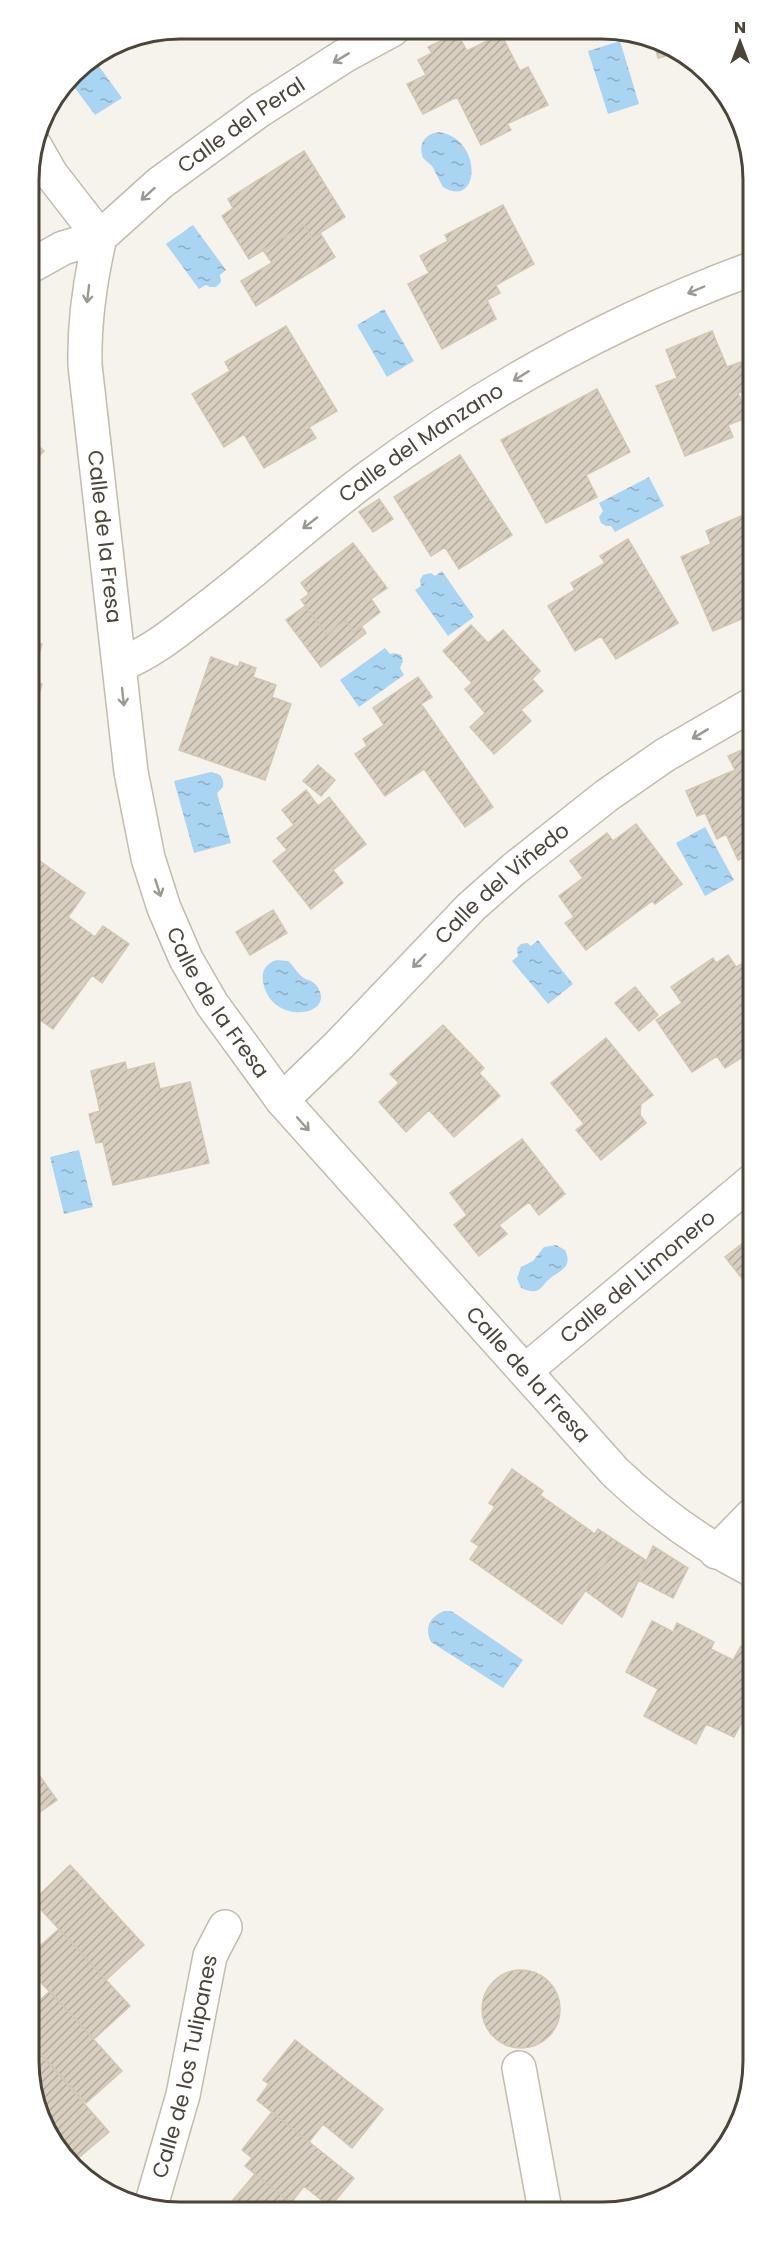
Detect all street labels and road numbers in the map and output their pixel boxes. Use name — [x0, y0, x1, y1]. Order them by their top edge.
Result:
street label: Calle del Peral — [171, 70, 310, 180]
street label: Calle del Manzano — [332, 376, 509, 509]
street label: Calle de la Fresa — [81, 449, 129, 625]
street label: Calle del Viñedo — [428, 816, 575, 950]
street label: Calle de la Fresa — [160, 922, 276, 1084]
street label: Calle del Limonero — [554, 1203, 721, 1350]
street label: Calle de la Fresa — [460, 1300, 597, 1449]
street label: Calle de los Tulipanes — [145, 1952, 224, 2181]

